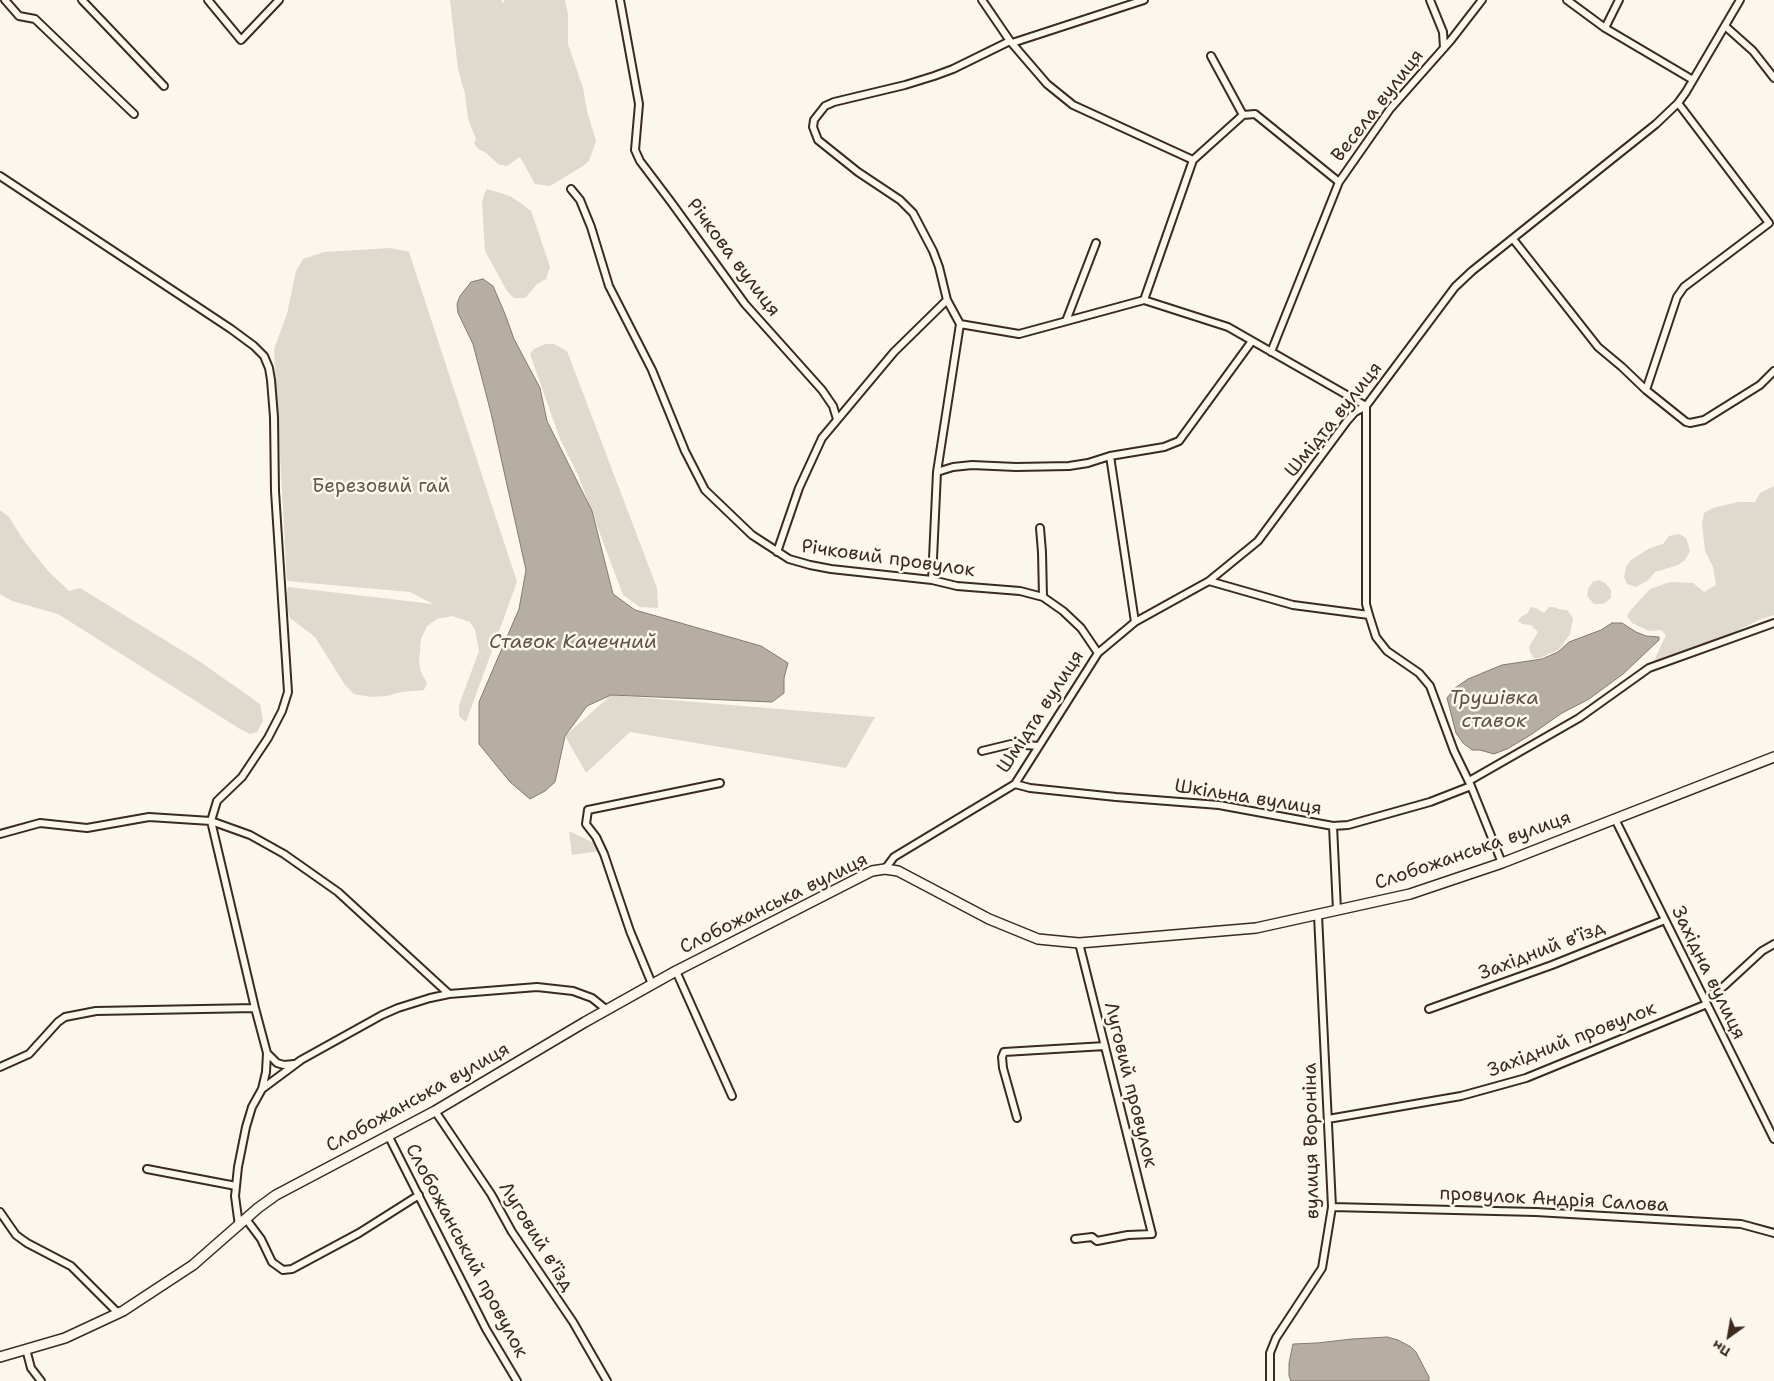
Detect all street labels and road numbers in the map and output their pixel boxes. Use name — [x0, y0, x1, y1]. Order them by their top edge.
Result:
street label: Весела вулиця — [1327, 45, 1429, 167]
street label: Річкова вулиця — [681, 194, 785, 322]
street label: Шмідта вулиця — [1280, 358, 1388, 482]
street label: Річковий провулок — [800, 536, 976, 582]
street label: Шмідта вулиця — [993, 646, 1089, 778]
street label: Шкільна вулиця — [1173, 775, 1323, 821]
street label: Слобожанська вулиця — [1372, 807, 1574, 895]
street label: Слобожанська вулиця — [676, 849, 872, 959]
street label: Західна вулиця — [1666, 903, 1750, 1043]
street label: Західний в'їзд — [1476, 916, 1608, 986]
street label: Західний провулок — [1485, 997, 1659, 1083]
street label: Луговий провулок — [1098, 1000, 1162, 1170]
street label: Слобожанська вулиця — [322, 1038, 514, 1158]
street label: вулиця Вороніна — [1299, 1063, 1325, 1219]
street label: Слобожанський провулок — [400, 1140, 532, 1362]
street label: Луговий в'їзд — [493, 1178, 579, 1296]
street label: провулок Андрія Салова — [1439, 1183, 1669, 1217]

